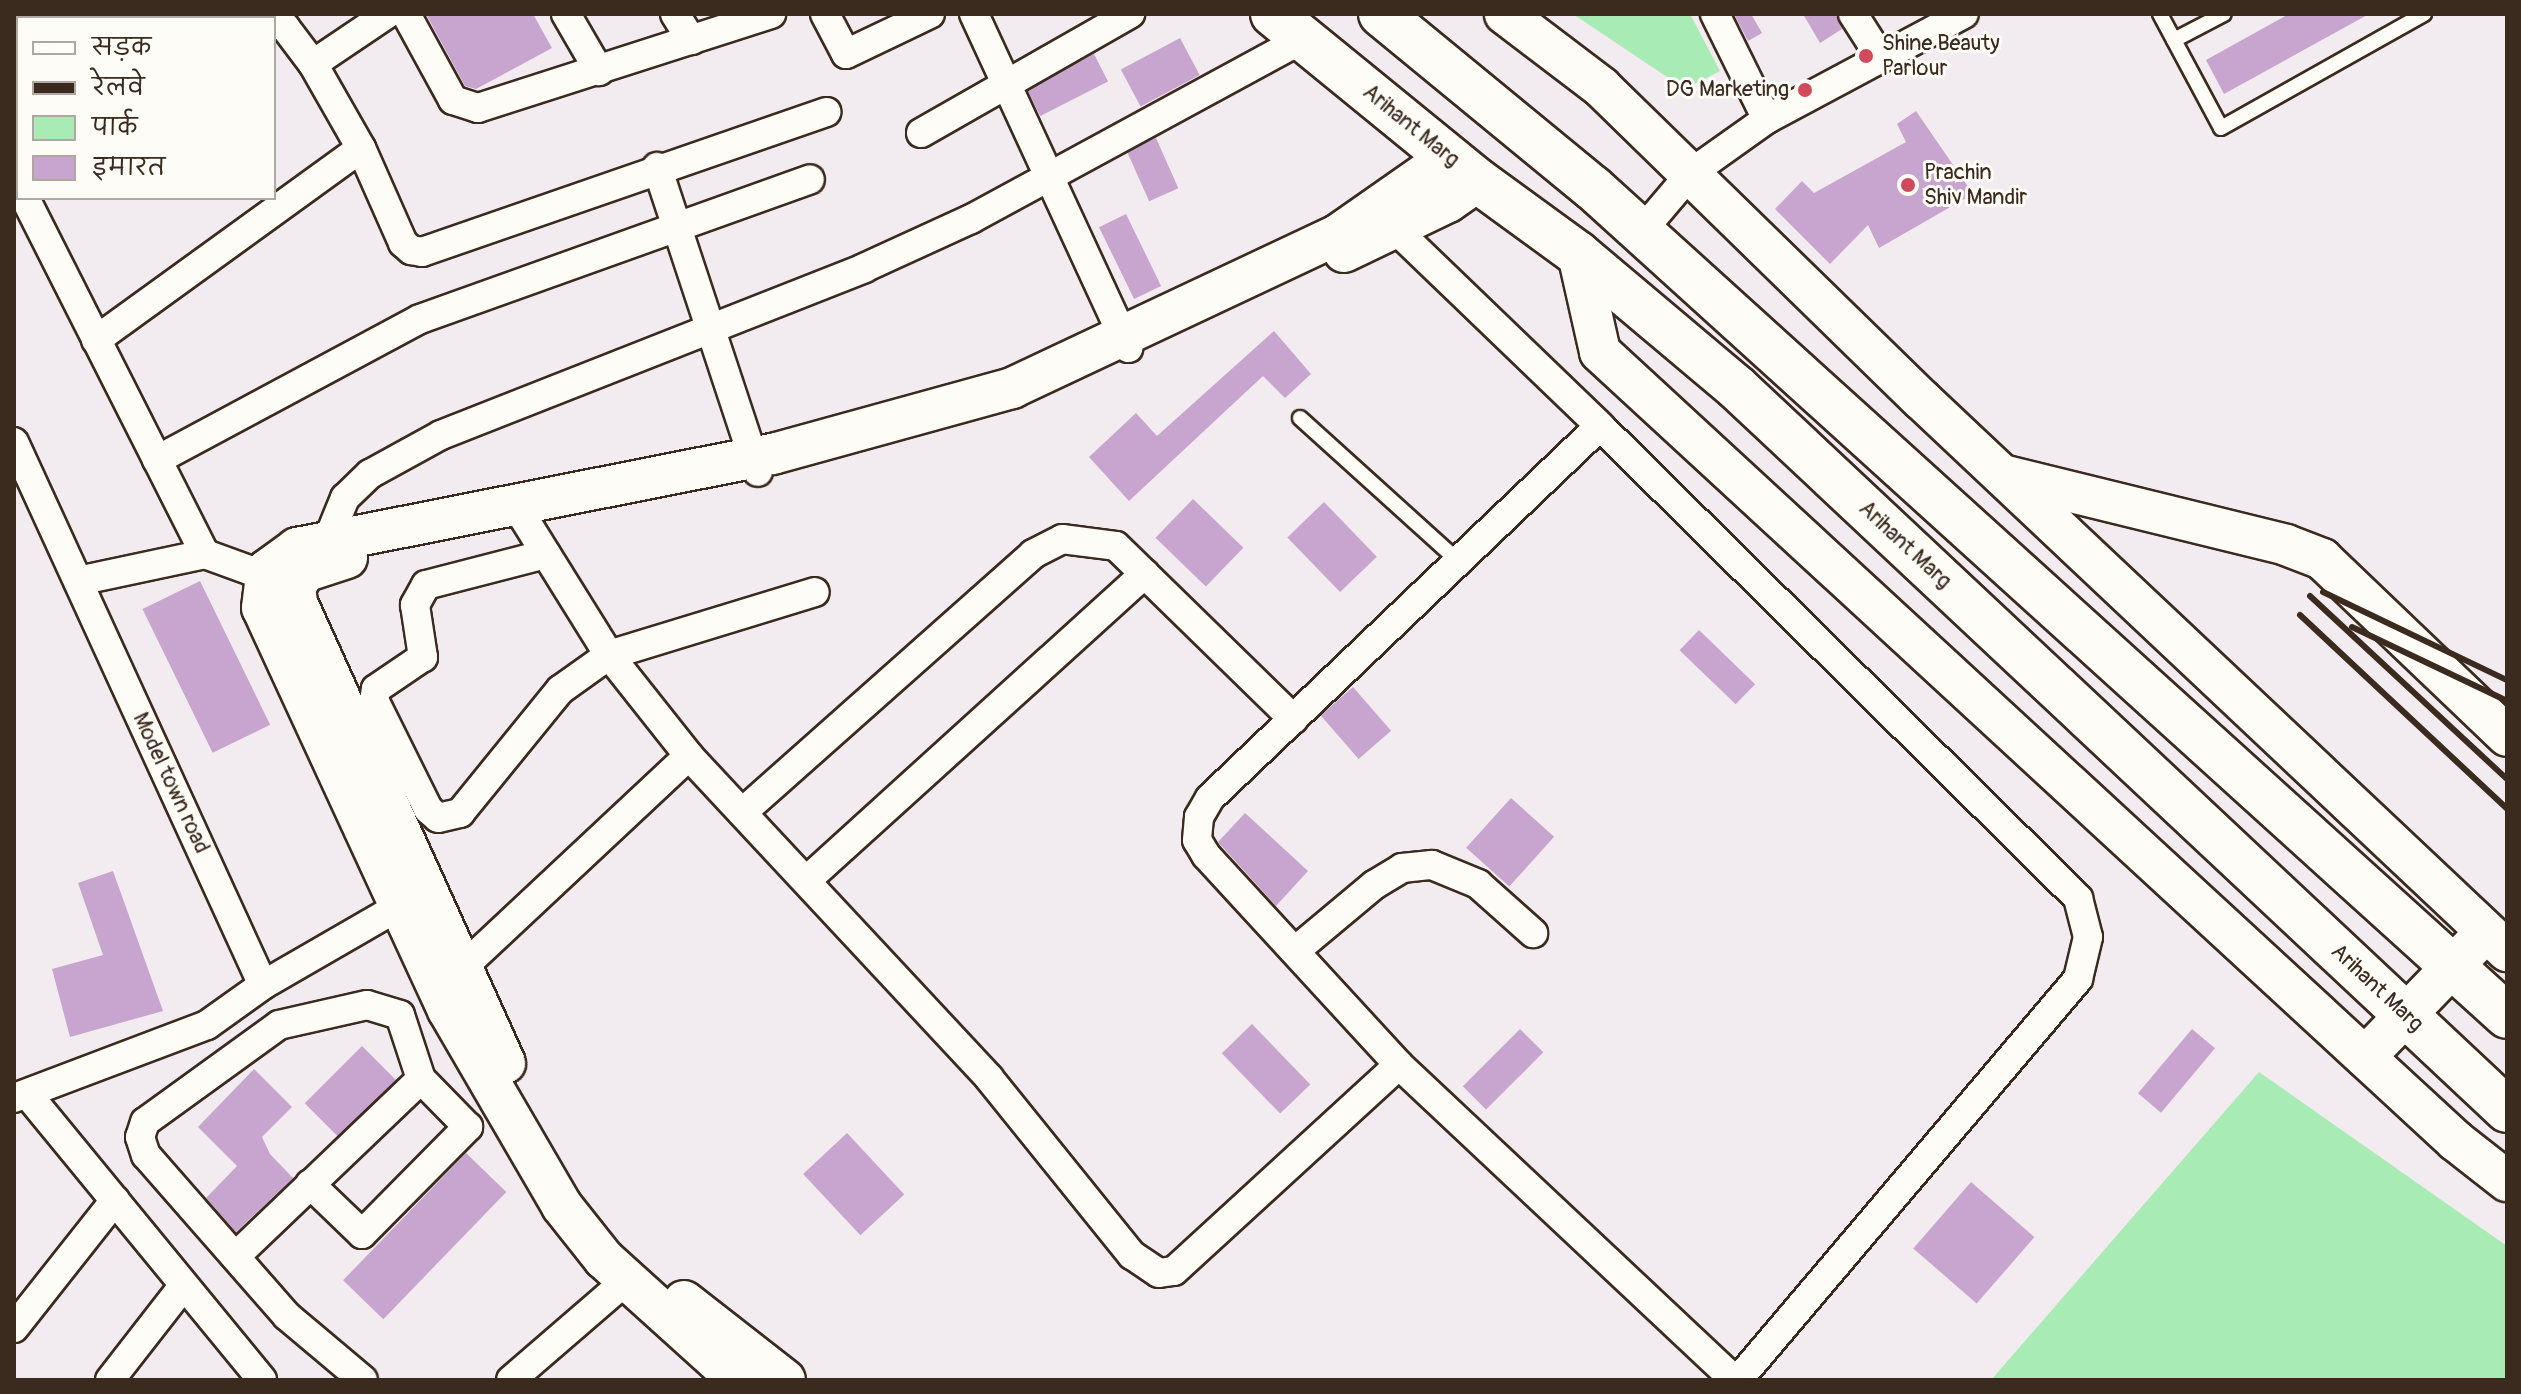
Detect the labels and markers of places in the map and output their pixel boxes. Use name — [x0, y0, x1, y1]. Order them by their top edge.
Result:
place label: Shine Beauty Parlour — [1882, 30, 2000, 82]
marker: Shine Beauty Parlour — [1857, 47, 1875, 65]
place label: DG Marketing — [1666, 77, 1789, 103]
marker: DG Marketing — [1796, 81, 1814, 99]
place label: Prachin Shiv Mandir — [1924, 159, 2027, 210]
marker: Prachin Shiv Mandir — [1899, 176, 1917, 194]

